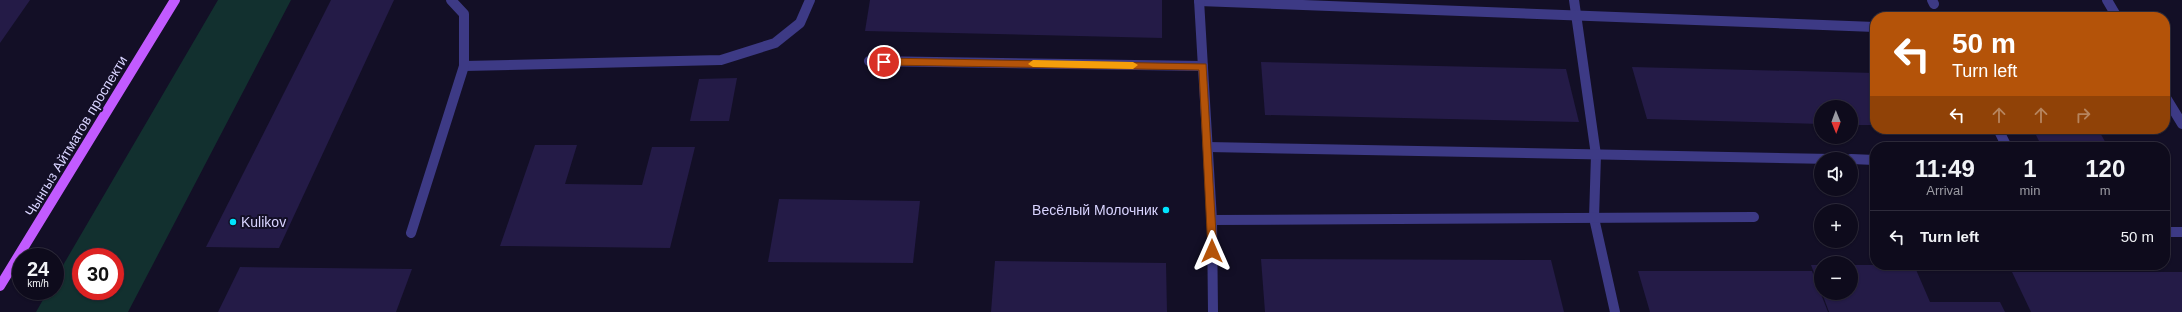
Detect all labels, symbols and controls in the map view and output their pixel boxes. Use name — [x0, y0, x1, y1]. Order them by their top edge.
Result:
icon: left — [1886, 28, 1938, 80]
text: 50 m — [1952, 28, 2016, 59]
pin — [867, 45, 901, 79]
icon: arrive — [873, 51, 895, 73]
street label: Чынгыз Айтматов проспекти — [22, 53, 130, 219]
text: Turn left — [1952, 61, 2017, 81]
north arrow — [1814, 100, 1858, 144]
map controls — [1814, 100, 1858, 300]
icon: left — [1946, 104, 1968, 126]
icon: ahead — [1988, 104, 2010, 126]
icon: ahead — [2030, 104, 2052, 126]
icon: right — [2072, 104, 2094, 126]
button: sound — [1814, 152, 1858, 196]
text: 11:49 — [1915, 155, 1975, 182]
text: 1 — [2023, 155, 2037, 182]
text: 120 — [2085, 155, 2125, 182]
text: Arrival — [1926, 183, 1963, 198]
text: min — [2020, 183, 2040, 198]
text: m — [2100, 183, 2111, 198]
place label: Весёлый Молочник — [1032, 202, 1159, 218]
button: + — [1814, 204, 1858, 248]
marker: Весёлый Молочник — [1161, 205, 1171, 215]
place label: Kulikov — [241, 214, 286, 230]
marker: Kulikov — [228, 217, 238, 227]
icon: left — [1886, 226, 1908, 248]
text: Turn left — [1920, 228, 1979, 245]
text: 50 m — [2121, 228, 2154, 245]
position arrow — [1191, 230, 1233, 272]
speed limit sign: 30 — [72, 248, 124, 300]
button: − — [1814, 256, 1858, 300]
text: 24 — [27, 258, 49, 280]
text: km/h — [27, 278, 49, 289]

